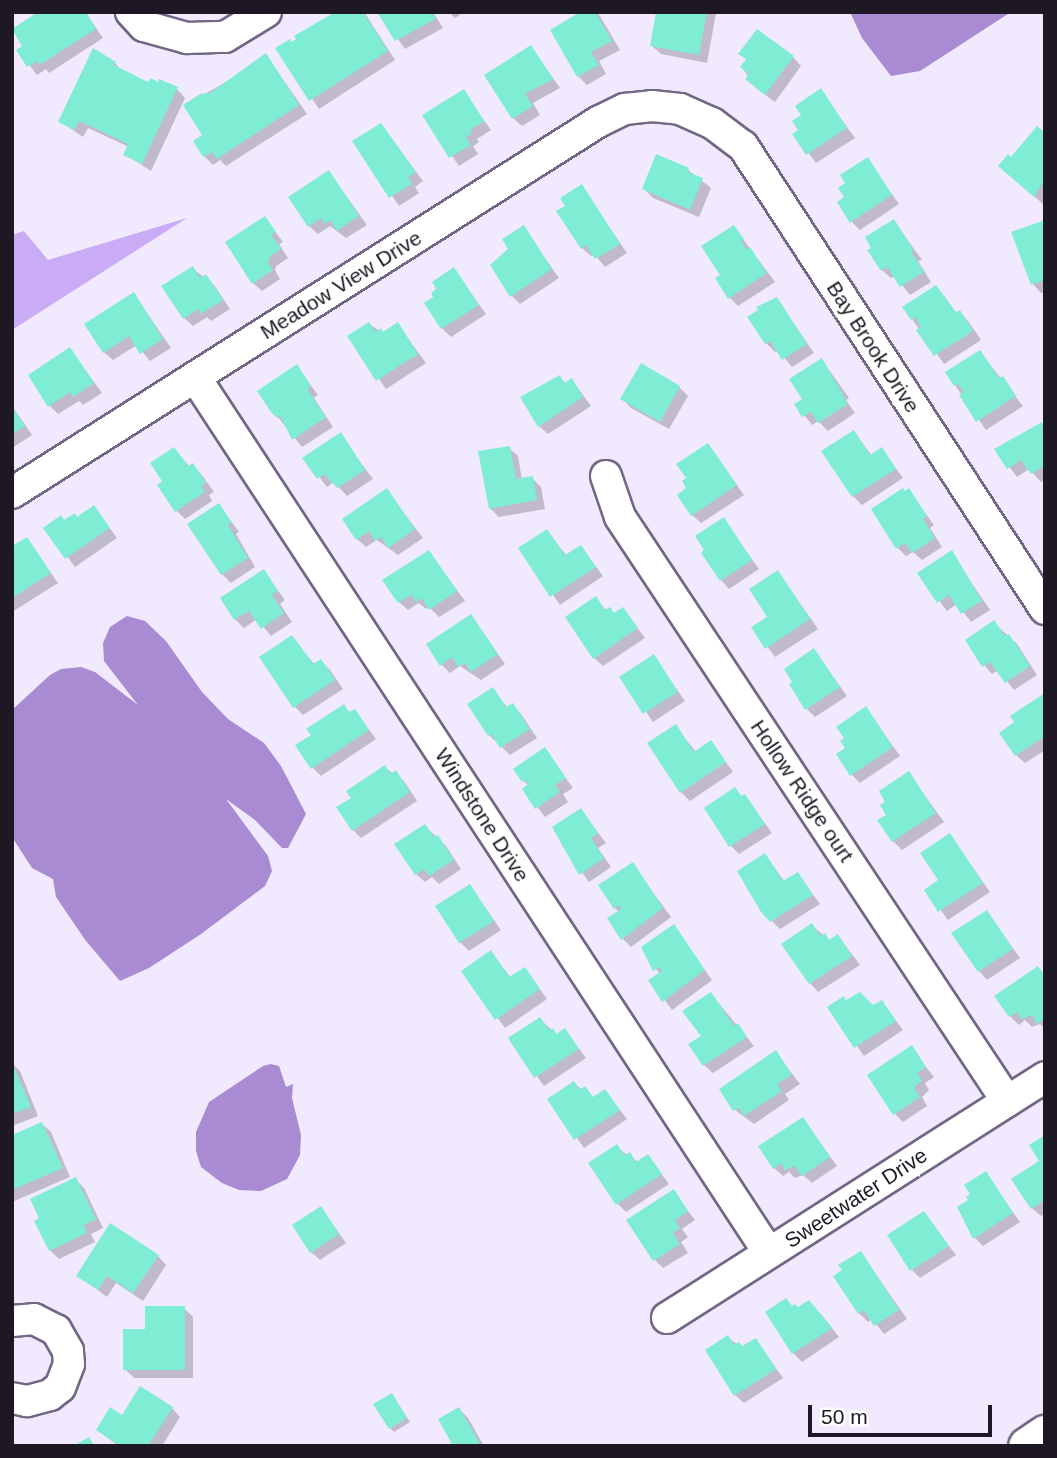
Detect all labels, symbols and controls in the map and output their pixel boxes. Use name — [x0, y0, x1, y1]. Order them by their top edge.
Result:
street label: Meadow View Drive — [256, 225, 426, 345]
street label: Bay Brook Drive — [821, 277, 925, 417]
street label: Hollow Ridge ourt — [745, 715, 859, 867]
street label: Windstone Drive — [429, 744, 535, 886]
street label: Sweetwater Drive — [780, 1143, 932, 1253]
scale bar — [812, 1392, 996, 1436]
text: 50 m — [821, 1405, 868, 1428]

